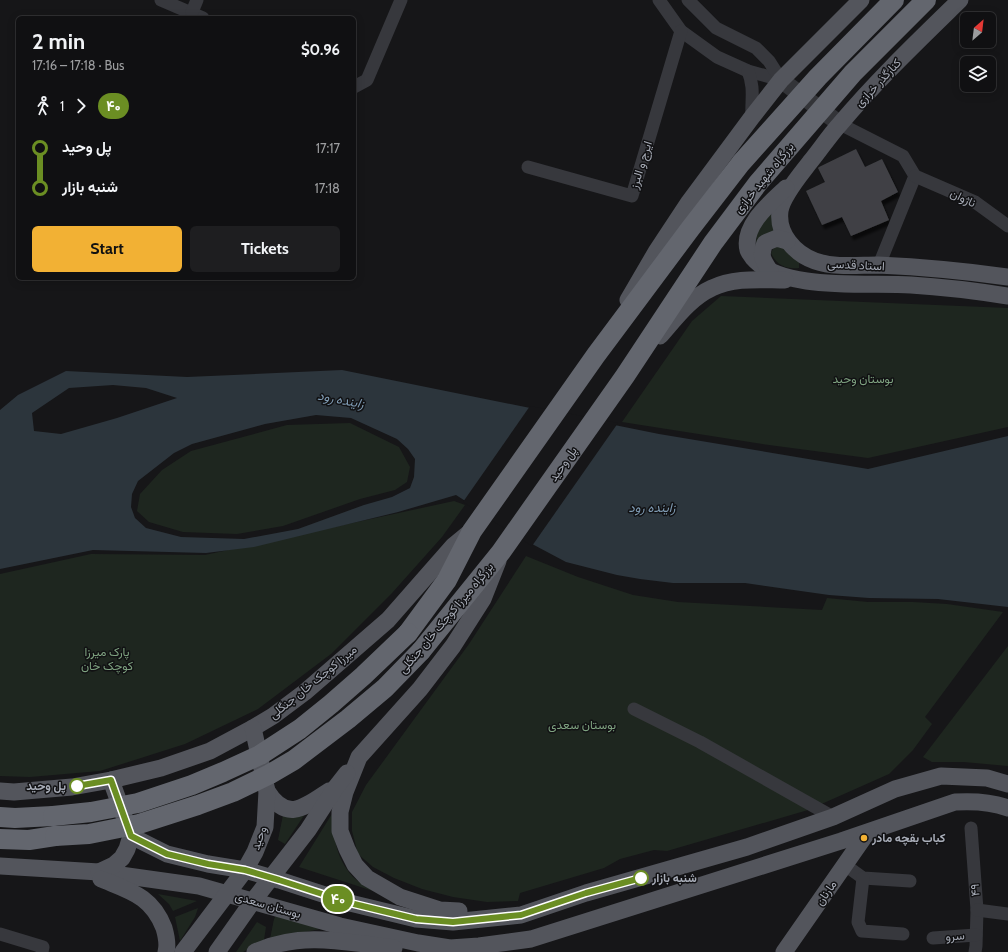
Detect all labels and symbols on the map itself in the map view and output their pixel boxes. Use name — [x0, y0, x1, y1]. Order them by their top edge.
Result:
north arrow — [960, 12, 996, 48]
street label: کنارگذر خرازی — [851, 55, 905, 111]
street label: ایرج و البرز — [626, 139, 657, 192]
street label: بزرگراه شهید خرازی — [730, 139, 798, 217]
street label: ناژوان — [947, 185, 979, 211]
street label: استاد قدسی — [827, 256, 885, 274]
park label: بوستان وحید — [832, 371, 894, 387]
water label: زاینده رود — [316, 387, 366, 412]
street label: پل وحید — [545, 443, 581, 485]
water label: زاینده رود — [629, 499, 676, 516]
street label: بزرگراه میرزا کوچک خان جنگلی — [395, 559, 497, 677]
street label: میرزا کوچک خان جنگلی — [266, 642, 360, 722]
park label: پارک میرزا کوچک خان — [81, 644, 133, 674]
park label: بوستان سعدی — [548, 717, 616, 733]
place label: پل وحید — [26, 778, 66, 794]
marker: پل وحید — [69, 778, 85, 794]
street label: وحید — [247, 824, 271, 852]
place label: کباب بقچه مادر — [871, 830, 946, 846]
marker: کباب بقچه مادر — [859, 833, 869, 843]
marker: شنبه بازار — [633, 870, 649, 886]
place label: شنبه بازار — [651, 870, 697, 886]
street label: مارنان — [812, 877, 840, 909]
street label: ۴۹ — [967, 883, 982, 897]
line badge: ۴۰ — [320, 886, 356, 912]
street label: بوستان سعدی — [233, 888, 303, 922]
street label: سرو — [945, 927, 965, 945]

